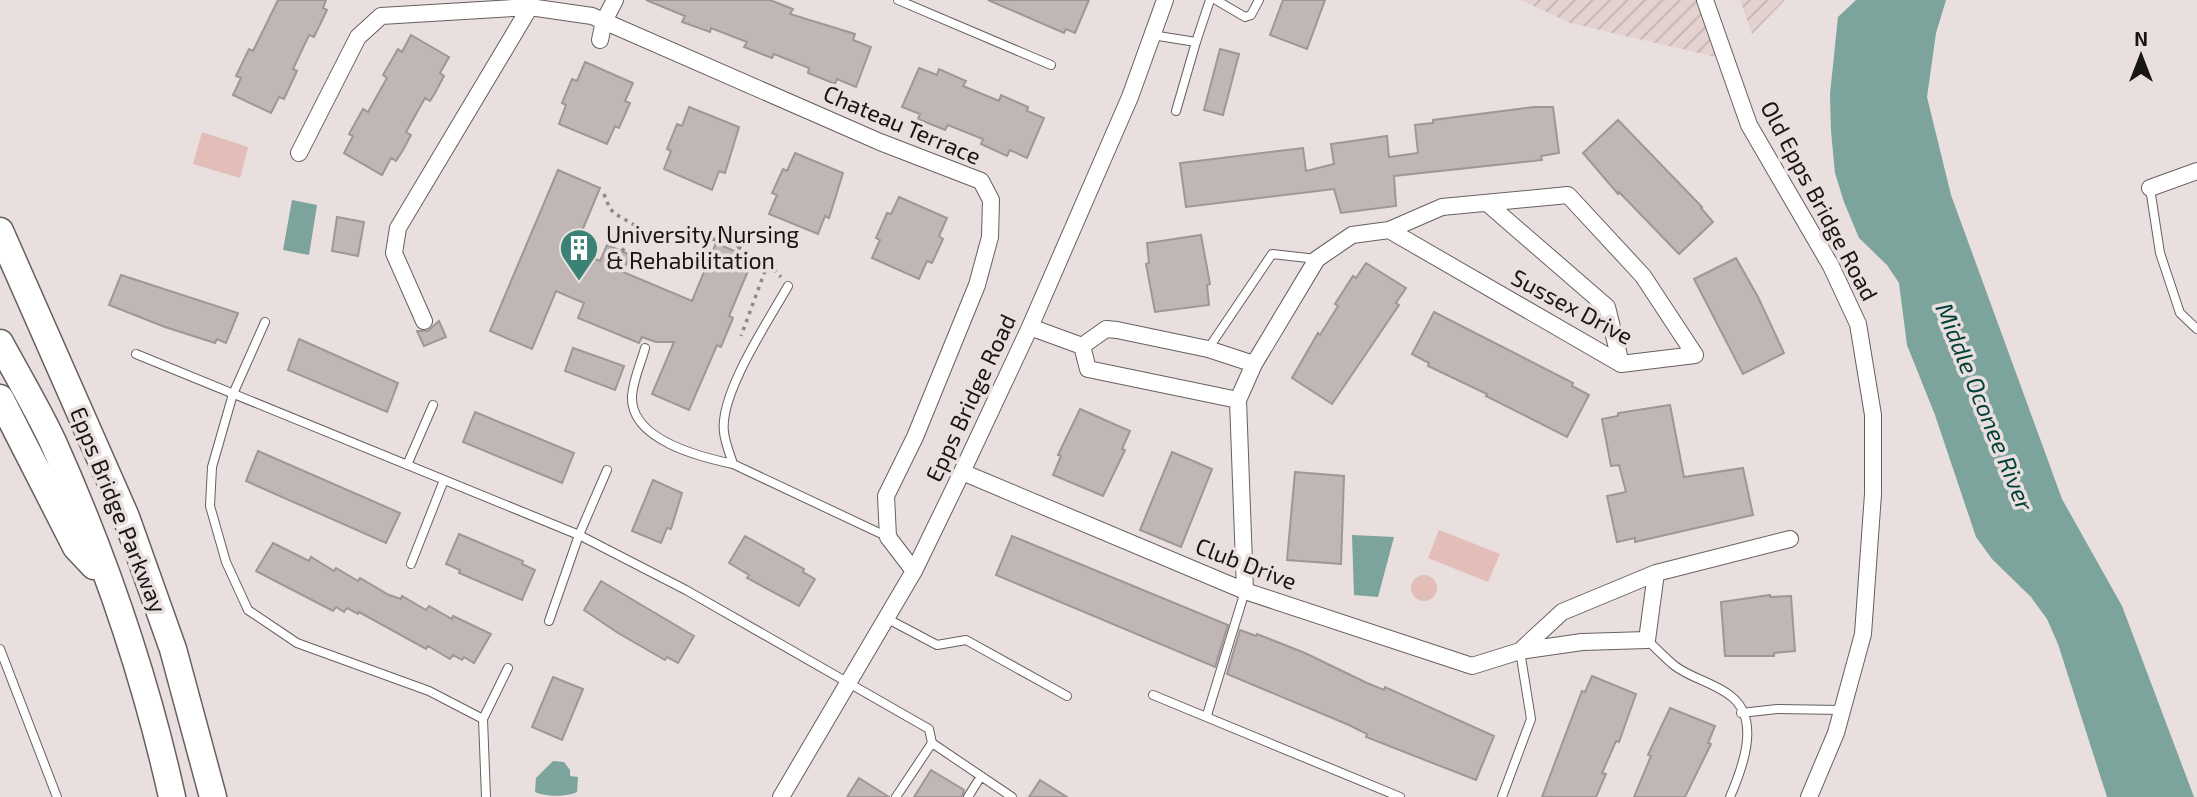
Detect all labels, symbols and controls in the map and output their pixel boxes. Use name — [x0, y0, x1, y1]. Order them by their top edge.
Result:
north arrow — [2106, 21, 2176, 91]
text: N — [2134, 27, 2148, 50]
street label: Chateau Terrace — [820, 78, 985, 170]
street label: Old Epps Bridge Road — [1755, 96, 1884, 305]
place label: University Nursing & Rehabilitation — [606, 220, 799, 274]
building icon: University Nursing & Rehabilitation — [558, 227, 600, 282]
street label: Sussex Drive — [1507, 262, 1638, 350]
water label: Middle Oconee River — [1930, 298, 2040, 515]
street label: Epps Bridge Road — [919, 309, 1021, 486]
street label: Epps Bridge Parkway — [65, 403, 173, 617]
street label: Club Drive — [1192, 531, 1301, 595]

